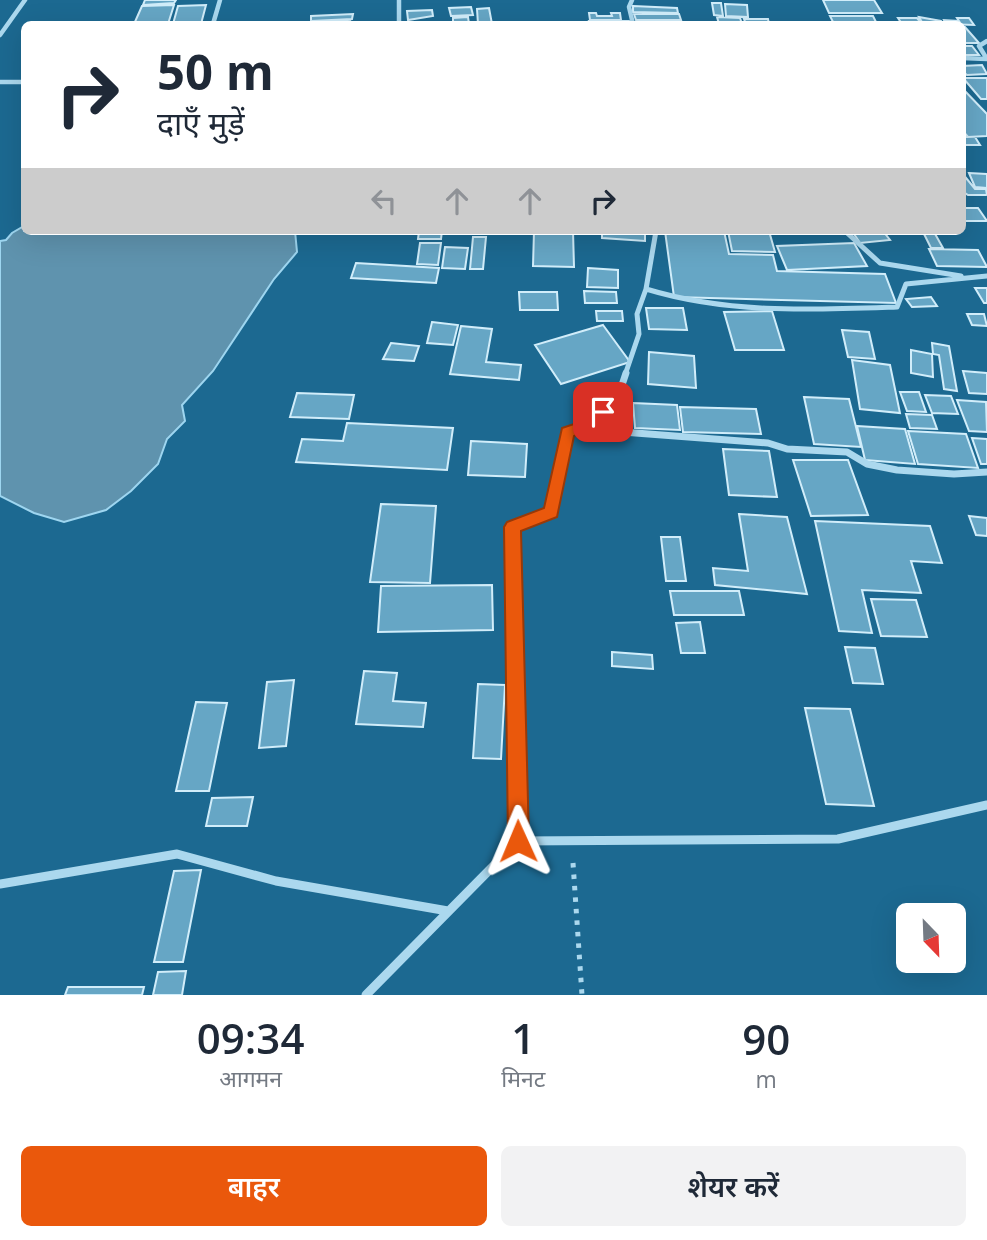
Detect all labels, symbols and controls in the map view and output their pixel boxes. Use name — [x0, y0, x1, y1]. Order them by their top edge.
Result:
text: 50 m — [157, 38, 274, 104]
icon: right — [42, 49, 133, 140]
text: दाएँ मुड़ें — [157, 101, 245, 144]
icon: left — [365, 182, 403, 220]
icon: ahead — [438, 182, 476, 220]
icon: ahead — [511, 182, 549, 220]
icon: right — [584, 182, 622, 220]
pin — [573, 382, 633, 442]
icon: arrive — [584, 393, 622, 431]
position arrow — [481, 804, 555, 878]
north arrow — [896, 903, 966, 973]
map controls — [896, 903, 966, 973]
text: 09:34 — [197, 1009, 304, 1066]
text: 1 — [511, 1009, 535, 1066]
text: 90 — [742, 1010, 790, 1067]
text: आगमन — [219, 1062, 282, 1094]
text: मिनट — [501, 1062, 545, 1094]
text: m — [756, 1063, 777, 1095]
button: बाहर — [21, 1146, 487, 1226]
button: शेयर करें — [501, 1146, 966, 1226]

